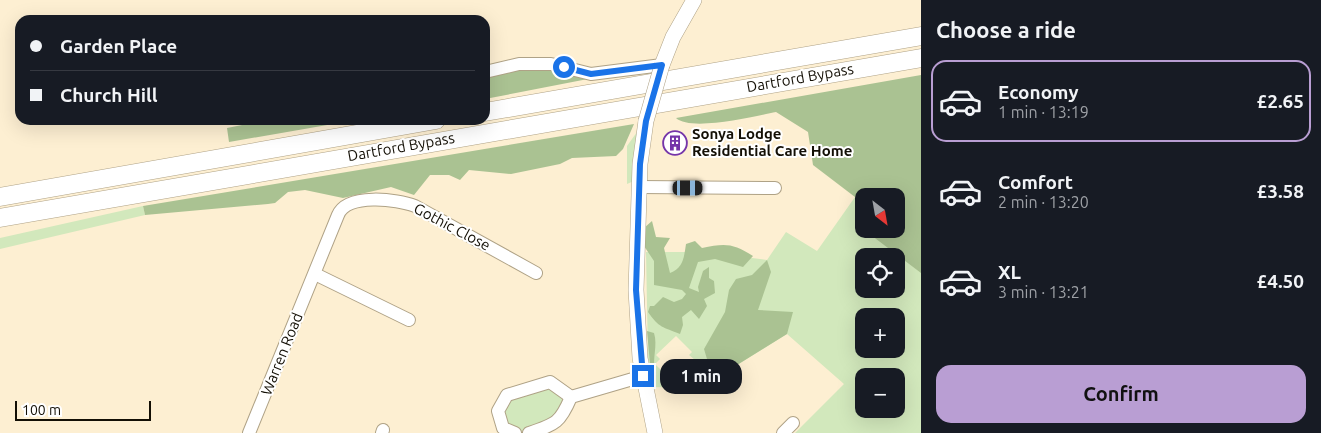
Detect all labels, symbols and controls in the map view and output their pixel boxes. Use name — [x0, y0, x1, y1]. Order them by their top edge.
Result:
text: Choose a ride — [936, 17, 1076, 42]
text: Garden Place — [60, 35, 177, 57]
route start — [553, 56, 575, 78]
street label: Dartford Bypass — [745, 60, 855, 95]
icon: car — [938, 79, 983, 124]
text: Economy — [998, 81, 1079, 103]
text: Church Hill — [60, 84, 158, 106]
text: £2.65 — [1256, 90, 1304, 112]
text: 1 min · 13:19 — [998, 103, 1089, 121]
place label: Sonya Lodge Residential Care Home — [692, 125, 852, 159]
street label: Dartford Bypass — [346, 129, 456, 164]
building icon: Sonya Lodge Residential Care Home — [662, 130, 688, 156]
icon: car — [938, 169, 983, 214]
text: Comfort — [998, 171, 1073, 193]
text: £3.58 — [1256, 180, 1304, 202]
car — [673, 181, 703, 196]
north arrow — [855, 188, 905, 238]
map controls — [855, 188, 905, 418]
text: 2 min · 13:20 — [998, 193, 1089, 211]
street label: Gothic Close — [411, 199, 493, 254]
button: locate — [855, 248, 905, 298]
icon: car — [938, 259, 983, 304]
text: XL — [998, 261, 1021, 283]
text: £4.50 — [1256, 270, 1304, 292]
text: 3 min · 13:21 — [998, 283, 1089, 301]
button: + — [855, 308, 905, 358]
street label: Warren Road — [257, 310, 306, 398]
callout: 1 min — [660, 358, 743, 394]
route end — [632, 365, 654, 387]
button: Confirm — [936, 365, 1306, 423]
text: 1 min — [681, 367, 721, 385]
button: − — [855, 368, 905, 418]
scale bar — [15, 398, 151, 421]
text: 100 m — [22, 402, 61, 418]

